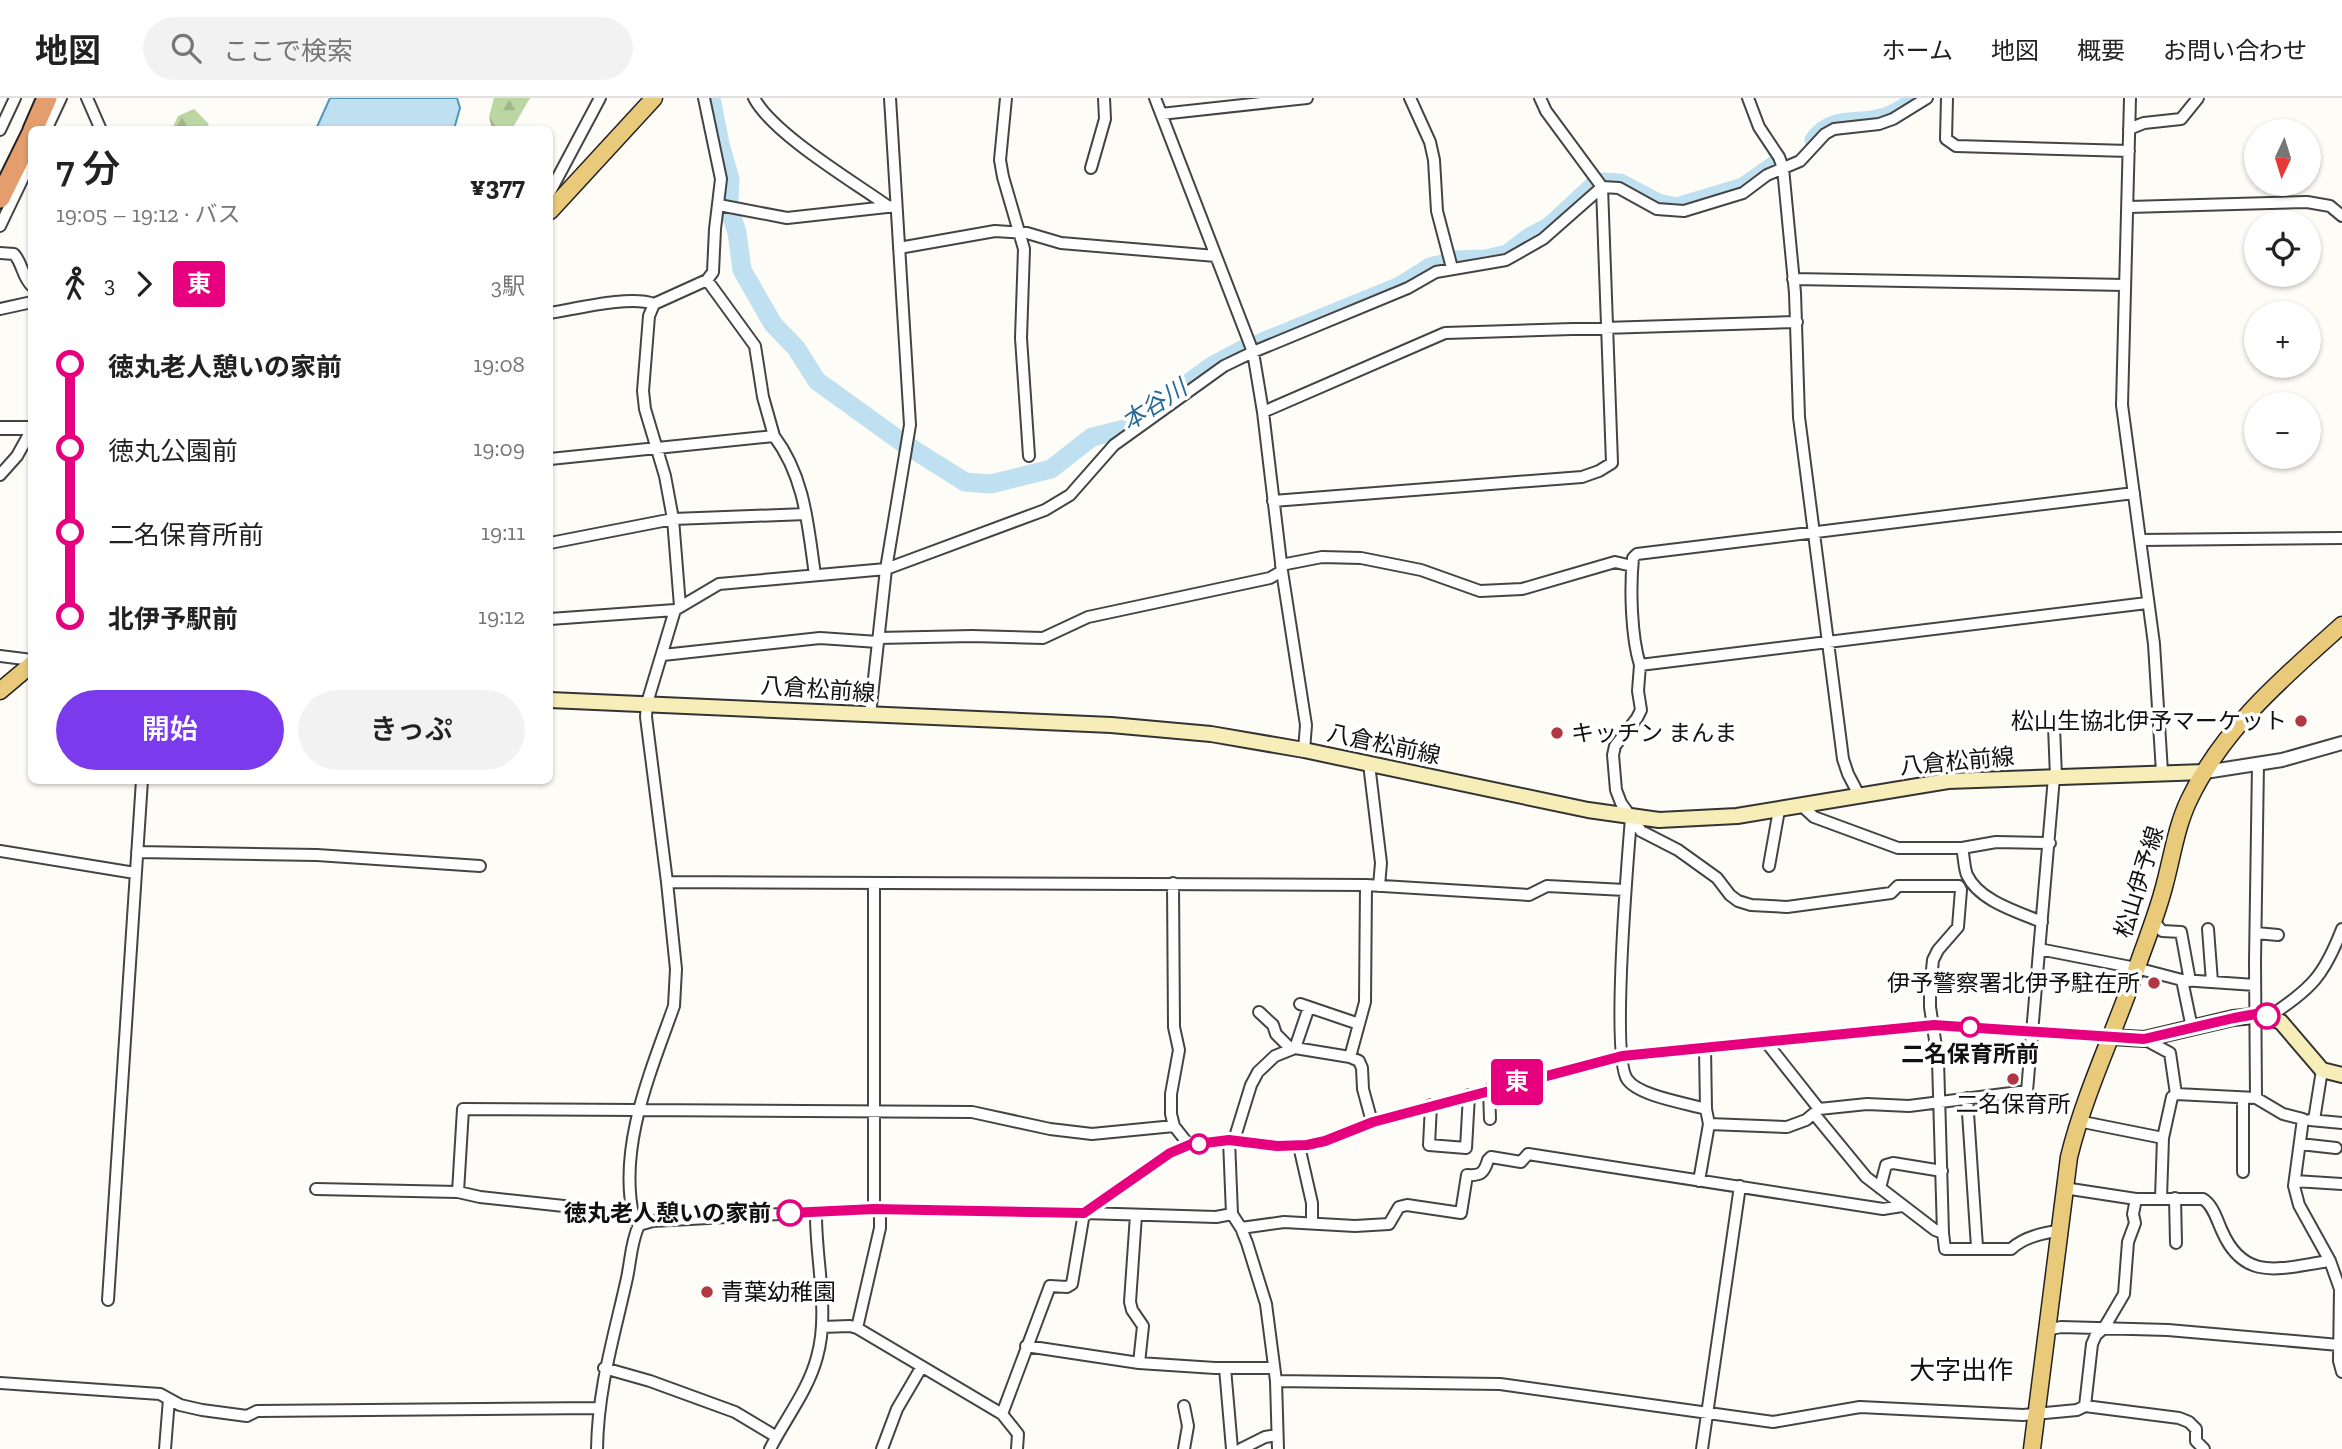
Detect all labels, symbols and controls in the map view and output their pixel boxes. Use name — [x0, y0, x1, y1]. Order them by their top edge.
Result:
search box — [143, 17, 633, 80]
icon: search — [167, 29, 205, 67]
text: 地図 — [35, 31, 101, 70]
text: ここで検索 — [223, 35, 353, 67]
text: ホーム — [1882, 36, 1953, 65]
text: 地図 — [1991, 36, 2039, 65]
text: 概要 — [2077, 36, 2125, 65]
text: お問い合わせ — [2163, 36, 2307, 65]
north arrow — [2244, 119, 2320, 196]
map controls — [2244, 119, 2321, 469]
text: 7 分 — [56, 146, 120, 192]
text: ¥377 — [470, 170, 525, 202]
text: 19:05 – 19:12 · バス — [56, 200, 240, 228]
button: locate — [2244, 210, 2321, 287]
icon: walk — [56, 265, 94, 303]
icon: forward — [125, 265, 163, 303]
text: 東 — [187, 269, 211, 298]
text: 3 — [104, 270, 115, 298]
text: 3駅 — [491, 272, 525, 300]
button: + — [2244, 301, 2321, 378]
text: 19:08 — [473, 350, 525, 378]
text: 徳丸老人憩いの家前 — [108, 351, 342, 383]
water label: 本谷川 — [1116, 371, 1194, 436]
button: − — [2244, 392, 2321, 469]
text: 19:09 — [473, 434, 525, 462]
text: 徳丸公園前 — [108, 435, 238, 467]
text: 19:11 — [481, 518, 525, 546]
text: 二名保育所前 — [108, 519, 264, 551]
text: 19:12 — [478, 602, 525, 630]
text: 北伊予駅前 — [108, 603, 238, 635]
street label: 八倉松前線 — [760, 671, 876, 707]
button: 開始 — [56, 690, 284, 770]
button: きっぷ — [298, 690, 525, 770]
place label: 松山生協北伊予マーケット — [2011, 707, 2287, 735]
marker: 松山生協北伊予マーケット — [2293, 713, 2309, 729]
street label: 八倉松前線 — [1325, 718, 1443, 770]
place label: キッチン まんま — [1571, 719, 1737, 747]
marker: キッチン まんま — [1549, 725, 1565, 741]
street label: 八倉松前線 — [1898, 742, 2016, 780]
street label: 松山伊予線 — [2109, 823, 2169, 941]
place label: 伊予警察署北伊予駐在所 — [1887, 969, 2140, 997]
marker: 伊予警察署北伊予駐在所 — [2146, 975, 2162, 991]
unlabelled marker — [2254, 1003, 2280, 1029]
marker: 二名保育所前 — [1960, 1017, 1980, 1037]
place label: 二名保育所前 — [1901, 1040, 2039, 1068]
line badge: 東 — [1494, 1059, 1540, 1105]
text: 東 — [1505, 1067, 1529, 1096]
marker: 二名保育所 — [2005, 1071, 2021, 1087]
place label: 二名保育所 — [1956, 1090, 2071, 1118]
unlabelled marker — [1189, 1134, 1209, 1154]
place label: 徳丸老人憩いの家前 — [564, 1199, 771, 1227]
marker: 徳丸老人憩いの家前 — [777, 1200, 803, 1226]
place label: 青葉幼稚園 — [721, 1278, 836, 1306]
marker: 青葉幼稚園 — [699, 1284, 715, 1300]
district label: 大字出作 — [1909, 1354, 2013, 1386]

